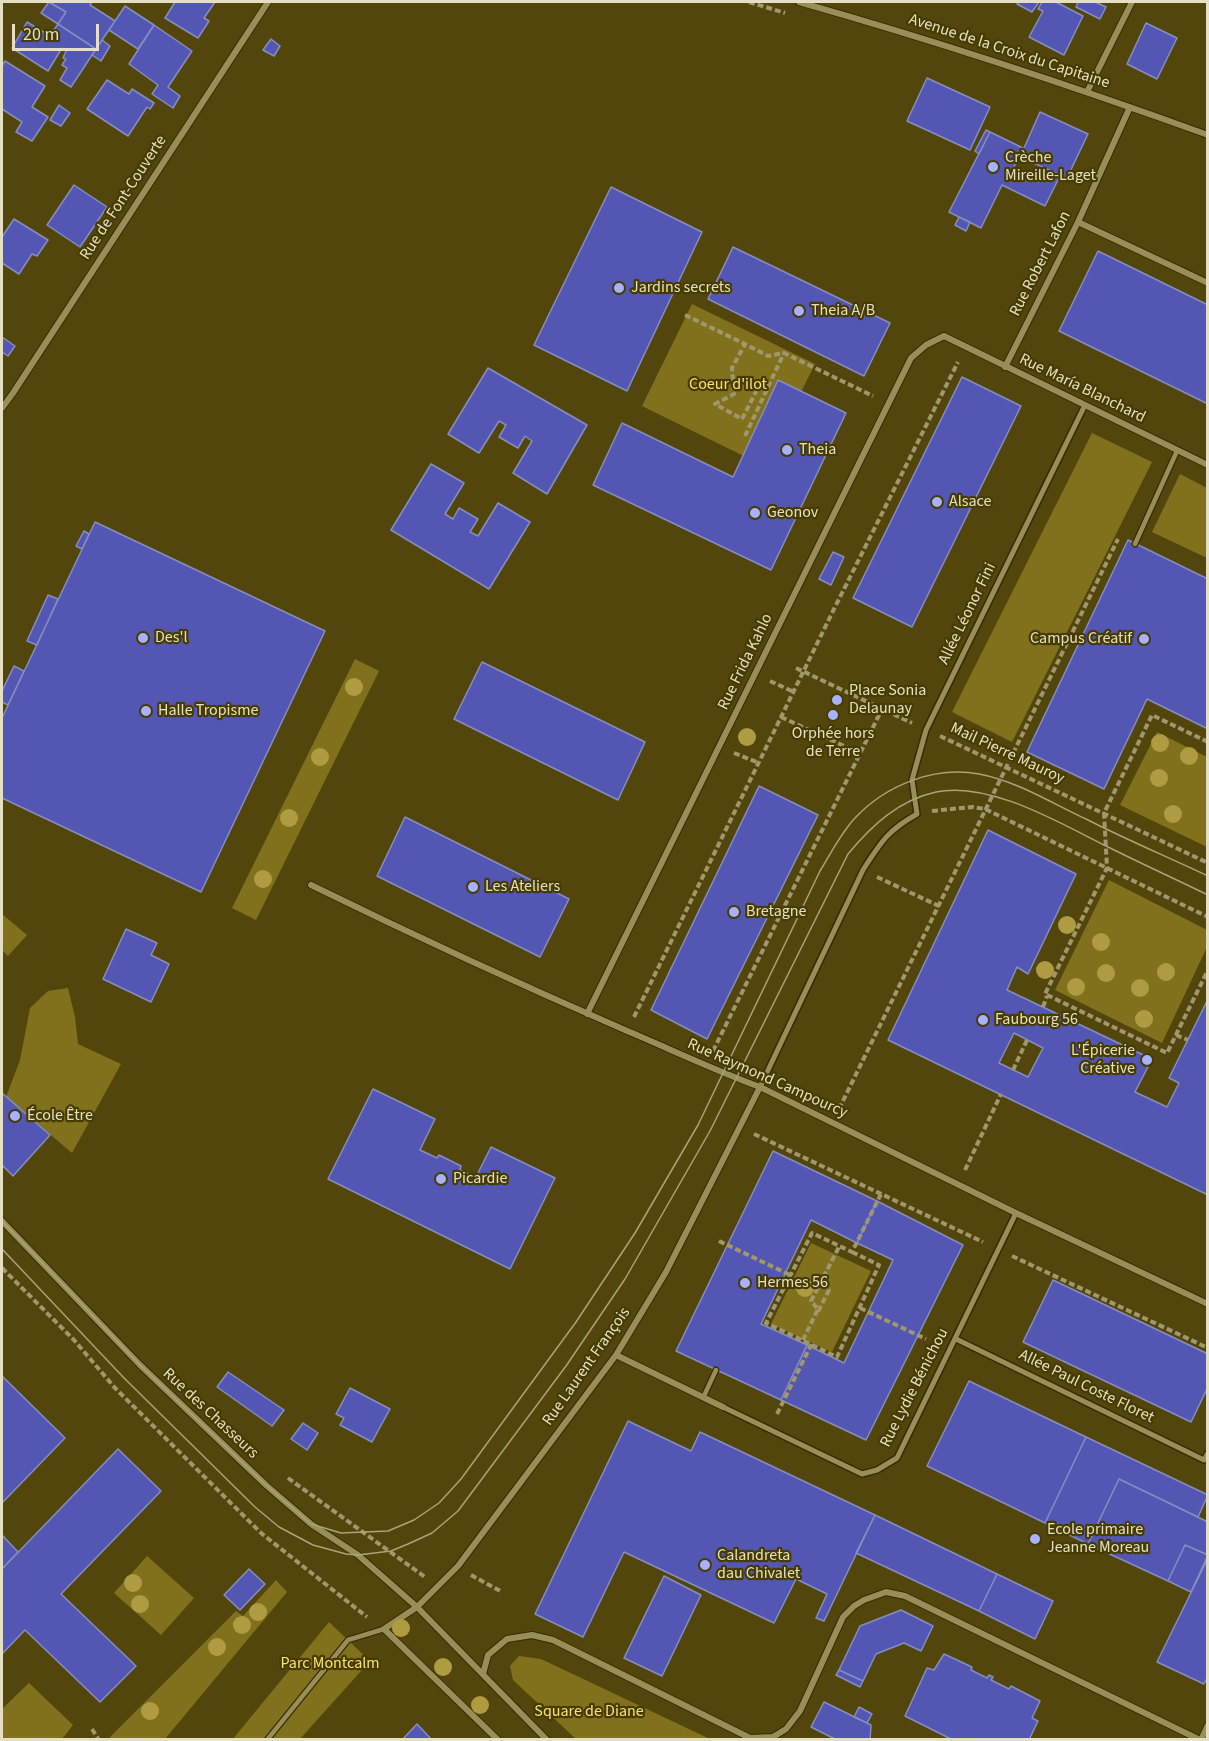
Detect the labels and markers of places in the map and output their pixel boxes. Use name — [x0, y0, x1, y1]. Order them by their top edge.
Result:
place label: Crèche Mireille-Laget — [1005, 148, 1096, 186]
marker: Crèche Mireille-Laget — [986, 160, 1000, 174]
place label: Jardins secrets — [631, 278, 731, 298]
marker: Jardins secrets — [612, 281, 626, 295]
place label: Theia A/B — [811, 301, 875, 321]
marker: Theia A/B — [792, 304, 806, 318]
place label: Theia — [799, 440, 836, 460]
marker: Theia — [780, 443, 794, 457]
place label: Alsace — [949, 492, 991, 512]
marker: Alsace — [930, 495, 944, 509]
place label: Geonov — [767, 503, 818, 523]
marker: Geonov — [748, 506, 762, 520]
place label: Des'l — [155, 628, 188, 648]
place label: Campus Créatif — [1030, 629, 1132, 649]
marker: Des'l — [136, 631, 150, 645]
marker: Campus Créatif — [1137, 632, 1151, 646]
place label: Place Sonia Delaunay — [849, 681, 926, 719]
marker: Place Sonia Delaunay — [830, 693, 844, 707]
place label: Halle Tropisme — [158, 701, 258, 721]
marker: Halle Tropisme — [139, 704, 153, 718]
marker: Orphée hors de Terre — [826, 708, 840, 722]
place label: Orphée hors de Terre — [792, 724, 874, 762]
place label: Les Ateliers — [485, 877, 560, 897]
marker: Les Ateliers — [466, 880, 480, 894]
place label: Bretagne — [746, 902, 806, 922]
marker: Bretagne — [727, 905, 741, 919]
place label: Faubourg 56 — [995, 1010, 1078, 1030]
marker: Faubourg 56 — [976, 1013, 990, 1027]
place label: L'Épicerie Créative — [1071, 1041, 1135, 1079]
marker: L'Épicerie Créative — [1140, 1053, 1154, 1067]
place label: École Être — [27, 1106, 93, 1126]
marker: École Être — [8, 1109, 22, 1123]
place label: Picardie — [453, 1169, 507, 1189]
marker: Picardie — [434, 1172, 448, 1186]
place label: Hermes 56 — [757, 1273, 828, 1293]
marker: Hermes 56 — [738, 1276, 752, 1290]
place label: Ecole primaire Jeanne Moreau — [1047, 1520, 1149, 1558]
marker: Ecole primaire Jeanne Moreau — [1028, 1532, 1042, 1546]
place label: Calandreta dau Chivalet — [717, 1546, 800, 1584]
marker: Calandreta dau Chivalet — [698, 1558, 712, 1572]

